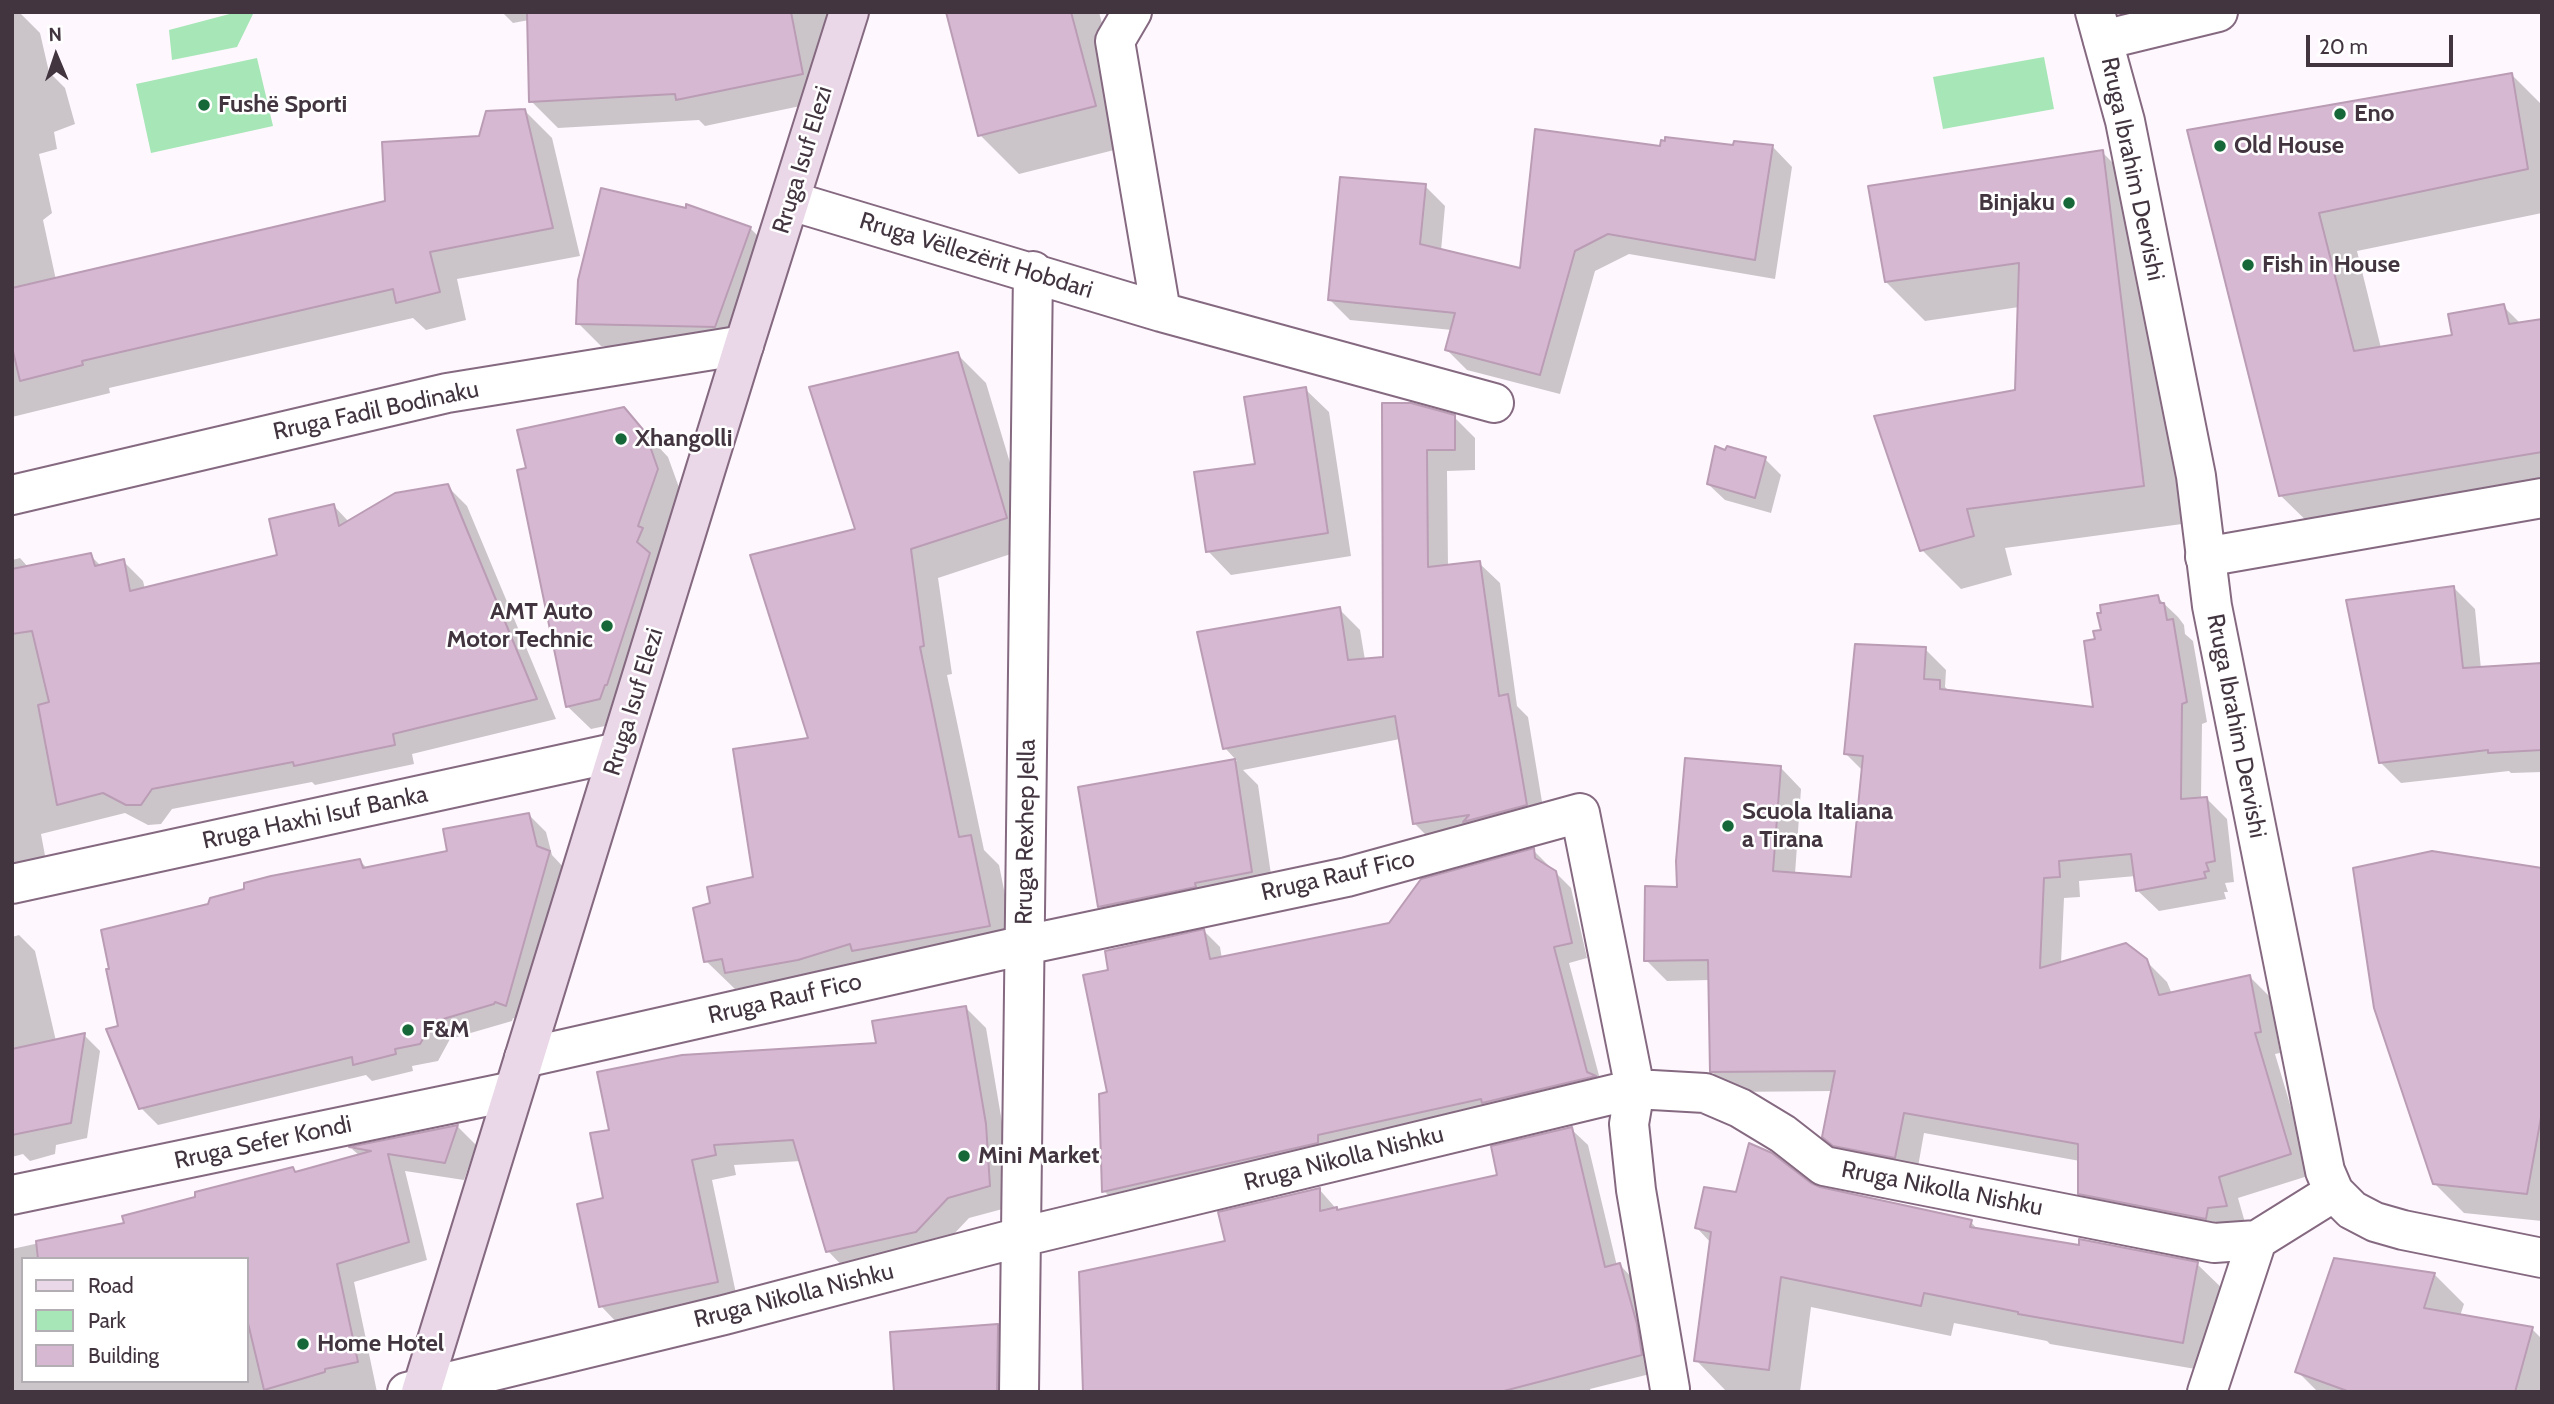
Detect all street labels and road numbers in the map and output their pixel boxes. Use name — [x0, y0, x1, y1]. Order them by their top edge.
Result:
street label: Rruga Ibrahim Dervishi — [2094, 54, 2170, 284]
street label: Rruga Isuf Elezi — [767, 83, 839, 237]
street label: Rruga Vëllezërit Hobdari — [856, 207, 1096, 305]
street label: Rruga Fadil Bodinaku — [270, 375, 482, 447]
street label: Rruga Ibrahim Dervishi — [2200, 611, 2272, 841]
street label: Rruga Isuf Elezi — [598, 625, 670, 779]
street label: Rruga Rexhep Jella — [1010, 739, 1042, 925]
street label: Rruga Haxhi Isuf Banka — [200, 780, 430, 856]
street label: Rruga Rauf Fico — [1259, 844, 1417, 908]
street label: Rruga Rauf Fico — [706, 967, 864, 1031]
street label: Rruga Sefer Kondi — [172, 1110, 354, 1176]
street label: Rruga Nikolla Nishku — [1241, 1120, 1447, 1198]
street label: Rruga Nikolla Nishku — [1839, 1155, 2045, 1223]
street label: Rruga Nikolla Nishku — [691, 1257, 897, 1335]

